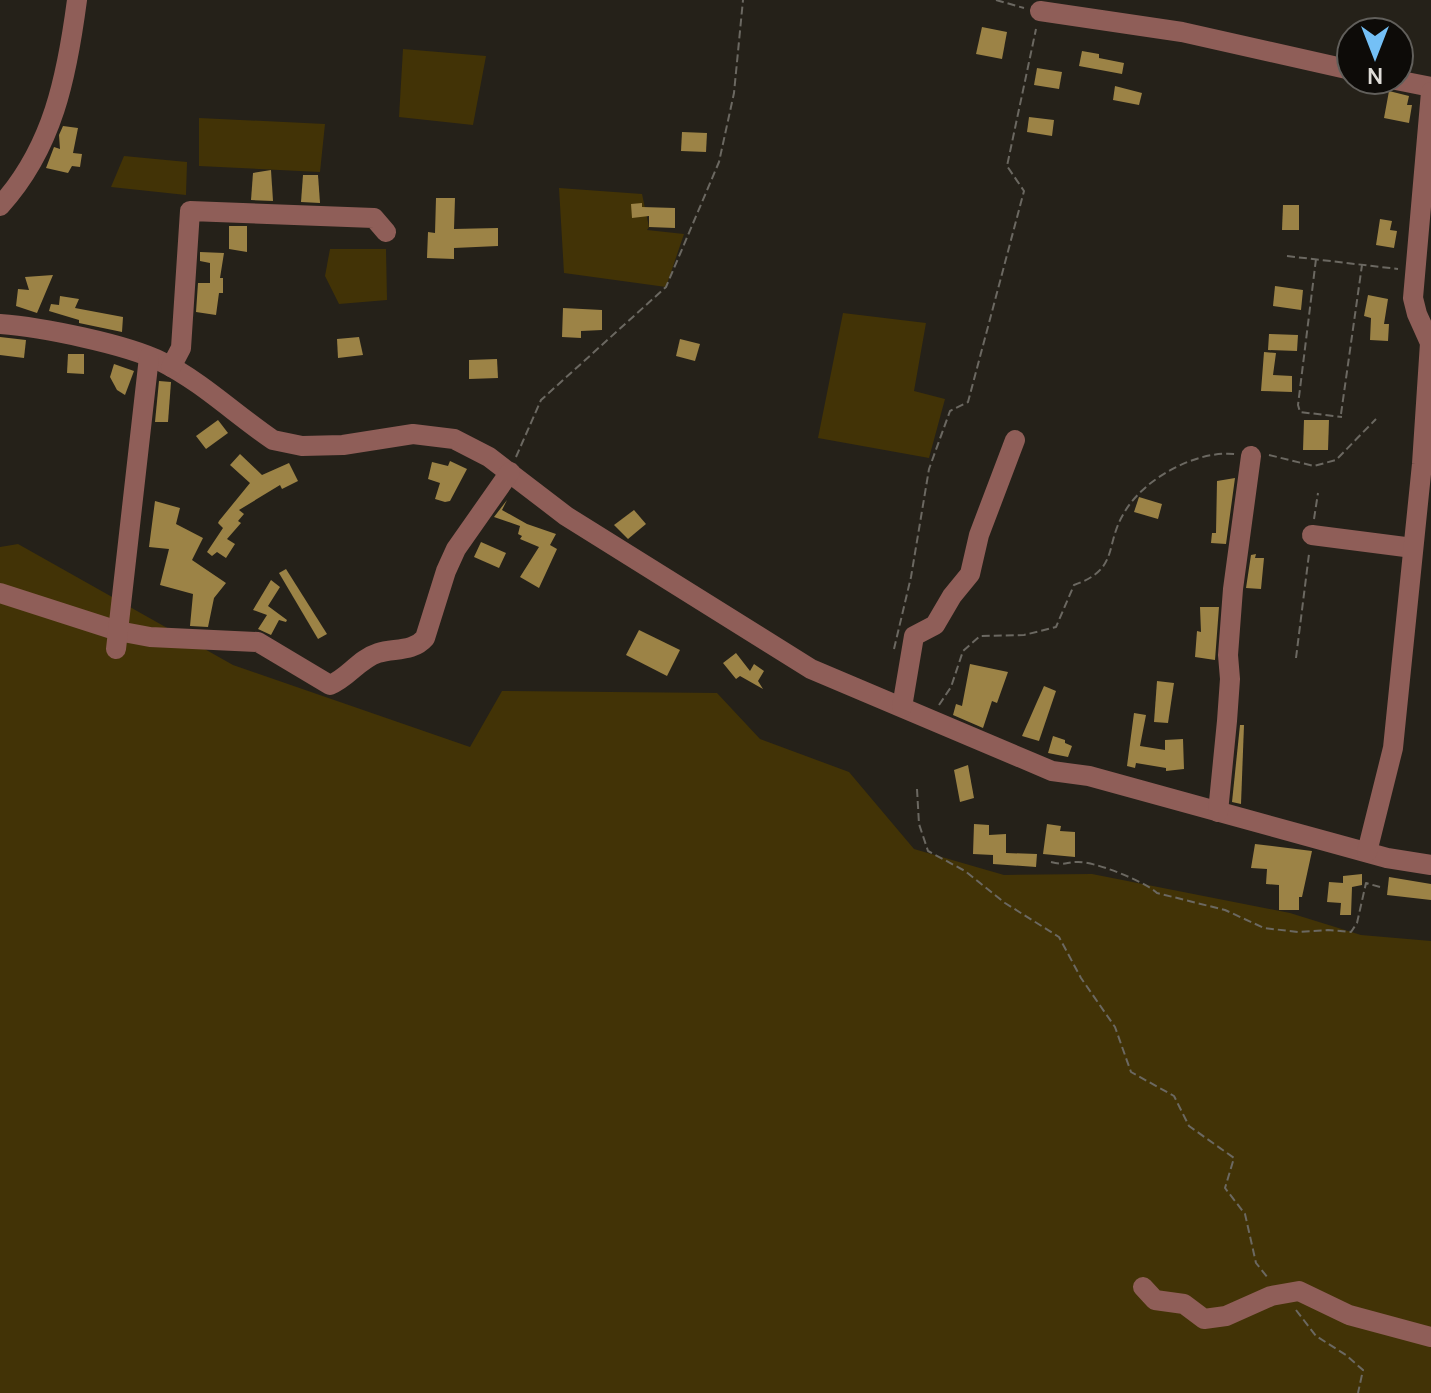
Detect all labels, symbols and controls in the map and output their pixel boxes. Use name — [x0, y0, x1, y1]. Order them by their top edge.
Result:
north arrow — [1335, 16, 1415, 96]
text: N — [1367, 61, 1383, 91]

